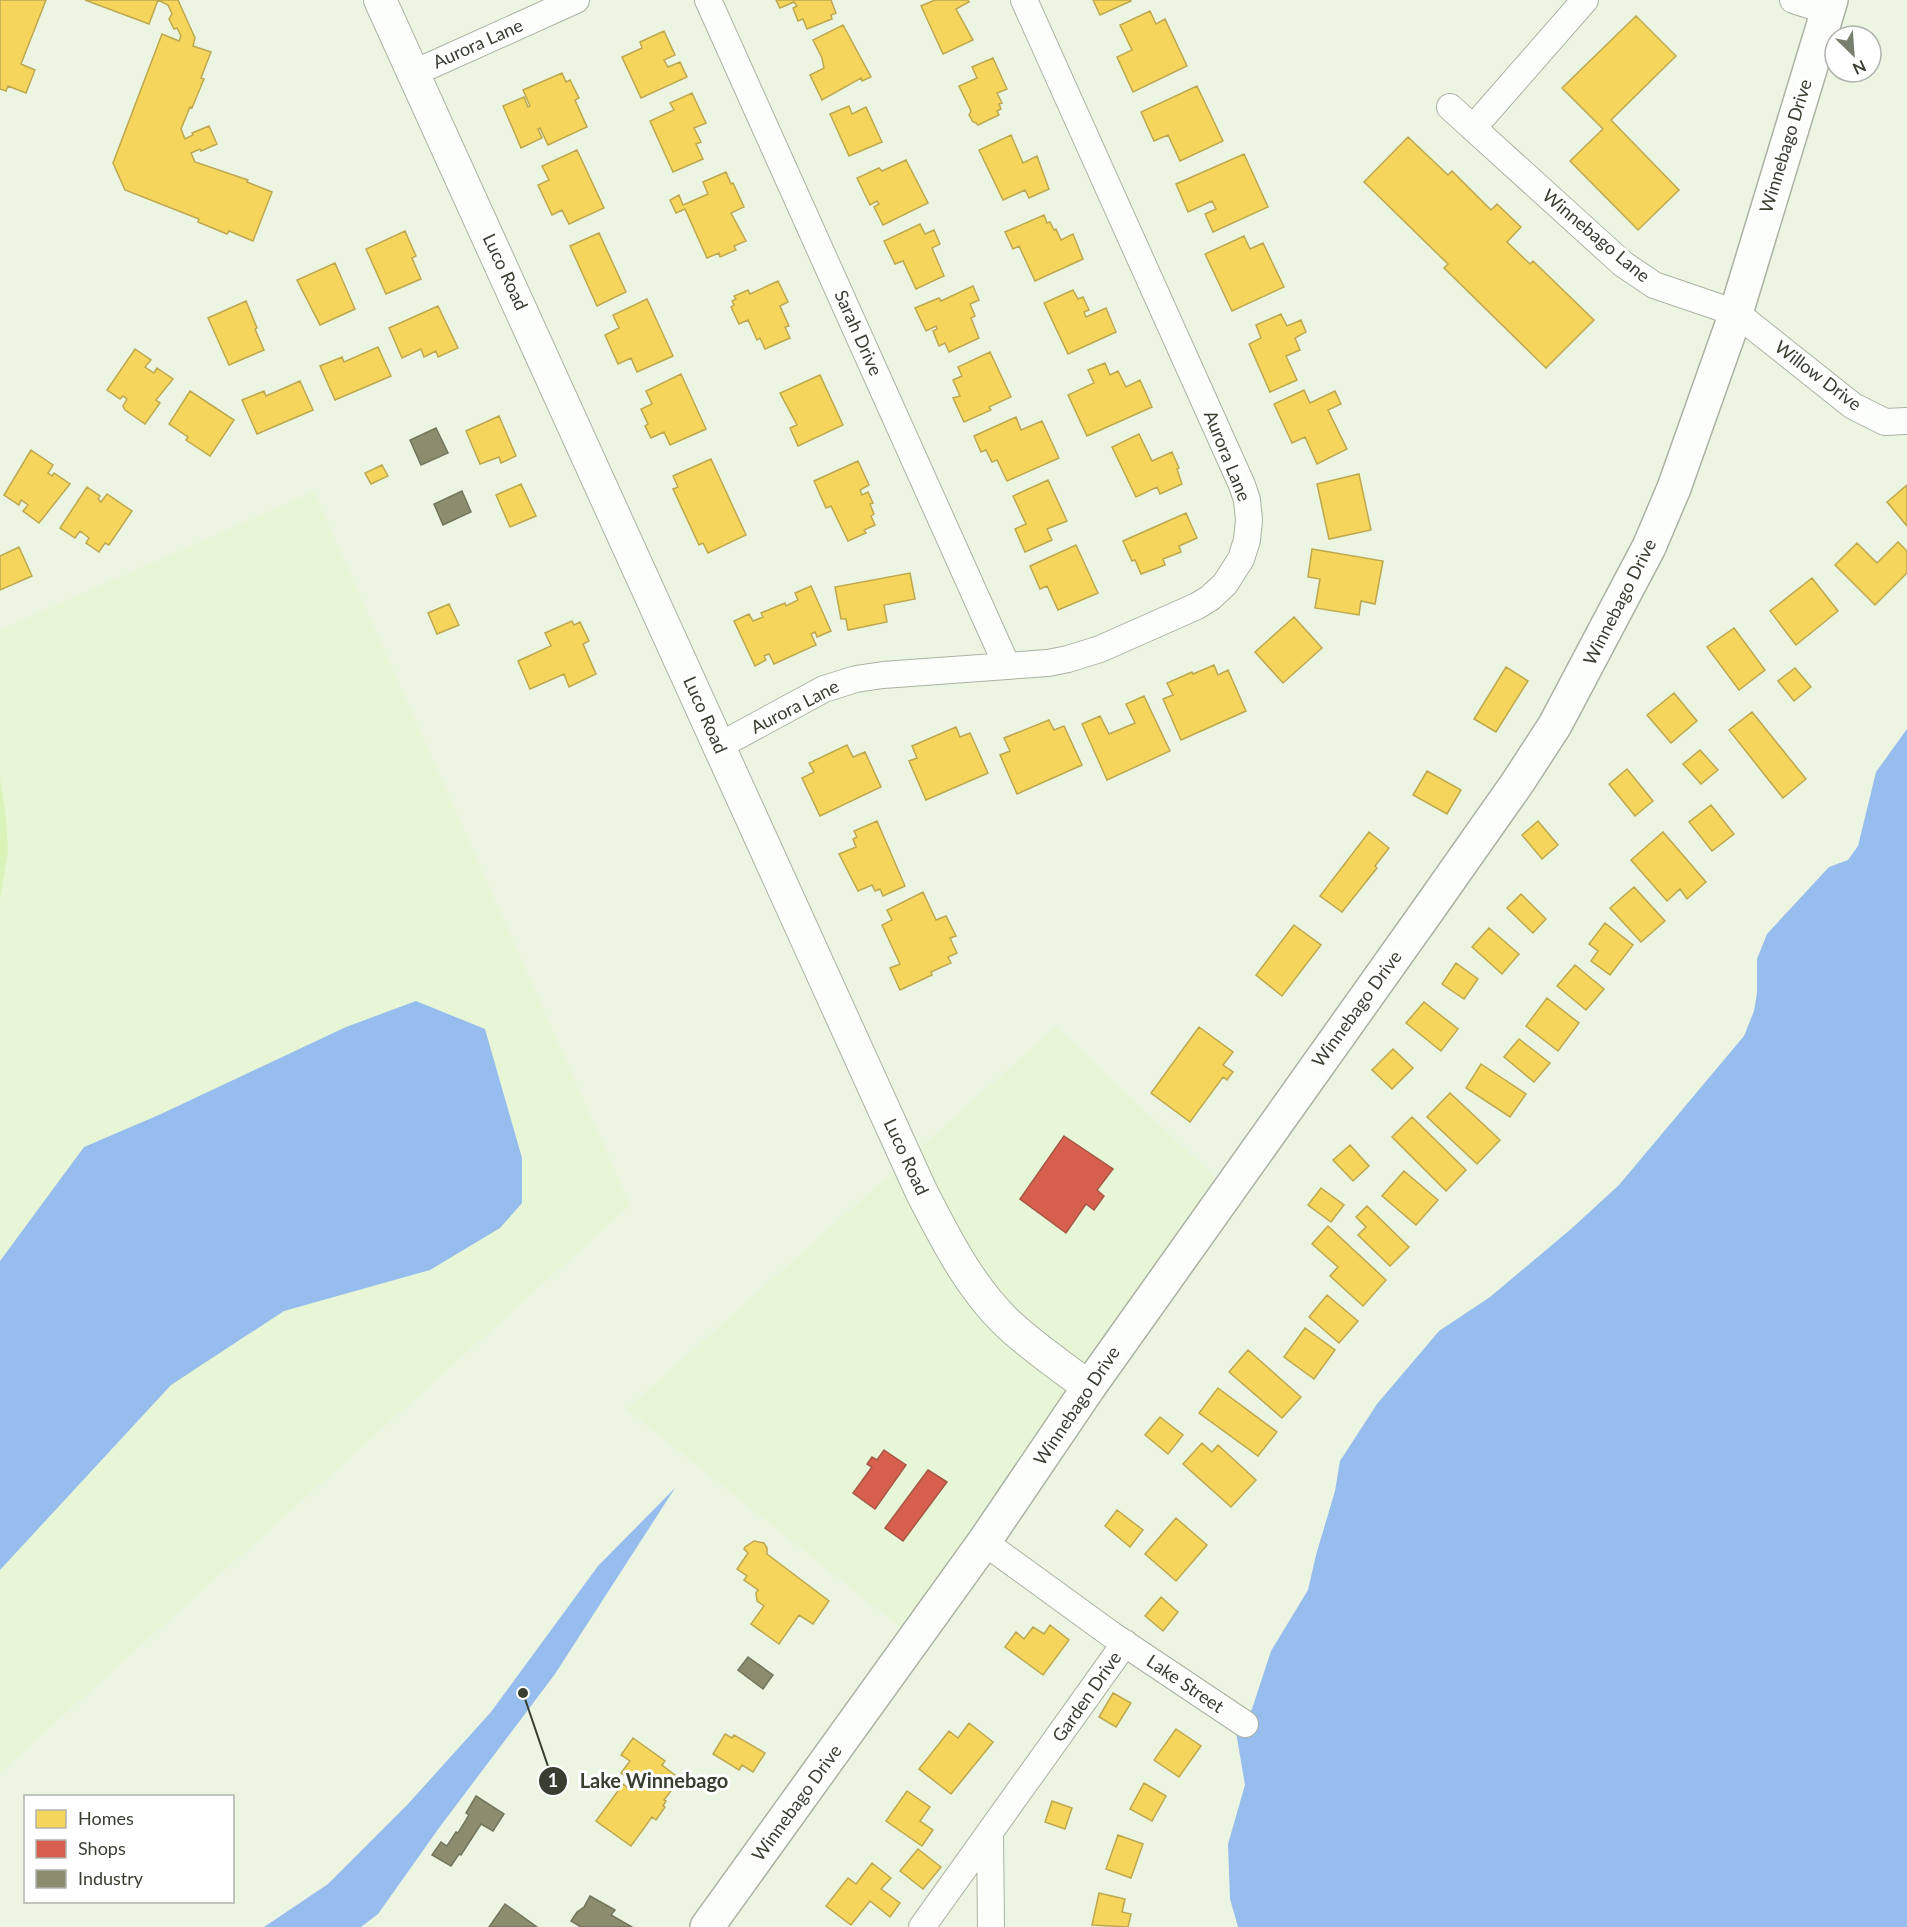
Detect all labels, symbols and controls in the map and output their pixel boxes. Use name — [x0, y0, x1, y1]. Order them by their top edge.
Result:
street label: Aurora Lane — [429, 13, 526, 73]
north arrow — [1823, 24, 1883, 84]
text: N — [1850, 57, 1869, 79]
street label: Winnebago Drive — [1754, 76, 1816, 215]
street label: Winnebago Lane — [1539, 184, 1655, 287]
street label: Luco Road — [479, 230, 533, 313]
street label: Sarah Drive — [830, 286, 888, 379]
street label: Willow Drive — [1771, 335, 1866, 415]
street label: Aurora Lane — [1200, 407, 1256, 504]
street label: Winnebago Drive — [1578, 535, 1660, 668]
street label: Luco Road — [679, 673, 733, 756]
street label: Aurora Lane — [747, 674, 842, 738]
street label: Winnebago Drive — [1307, 946, 1406, 1071]
street label: Luco Road — [880, 1115, 934, 1198]
street label: Winnebago Drive — [1028, 1342, 1124, 1469]
street label: Garden Drive — [1047, 1647, 1125, 1746]
street label: Lake Street — [1143, 1649, 1229, 1717]
street label: Winnebago Drive — [747, 1740, 846, 1865]
callout: Lake Winnebago — [538, 1762, 740, 1800]
text: Lake Winnebago — [580, 1768, 728, 1792]
text: 1 — [548, 1769, 558, 1791]
legend — [24, 1795, 234, 1903]
text: Homes — [78, 1807, 134, 1829]
text: Shops — [78, 1837, 126, 1859]
text: Industry — [78, 1867, 144, 1889]

